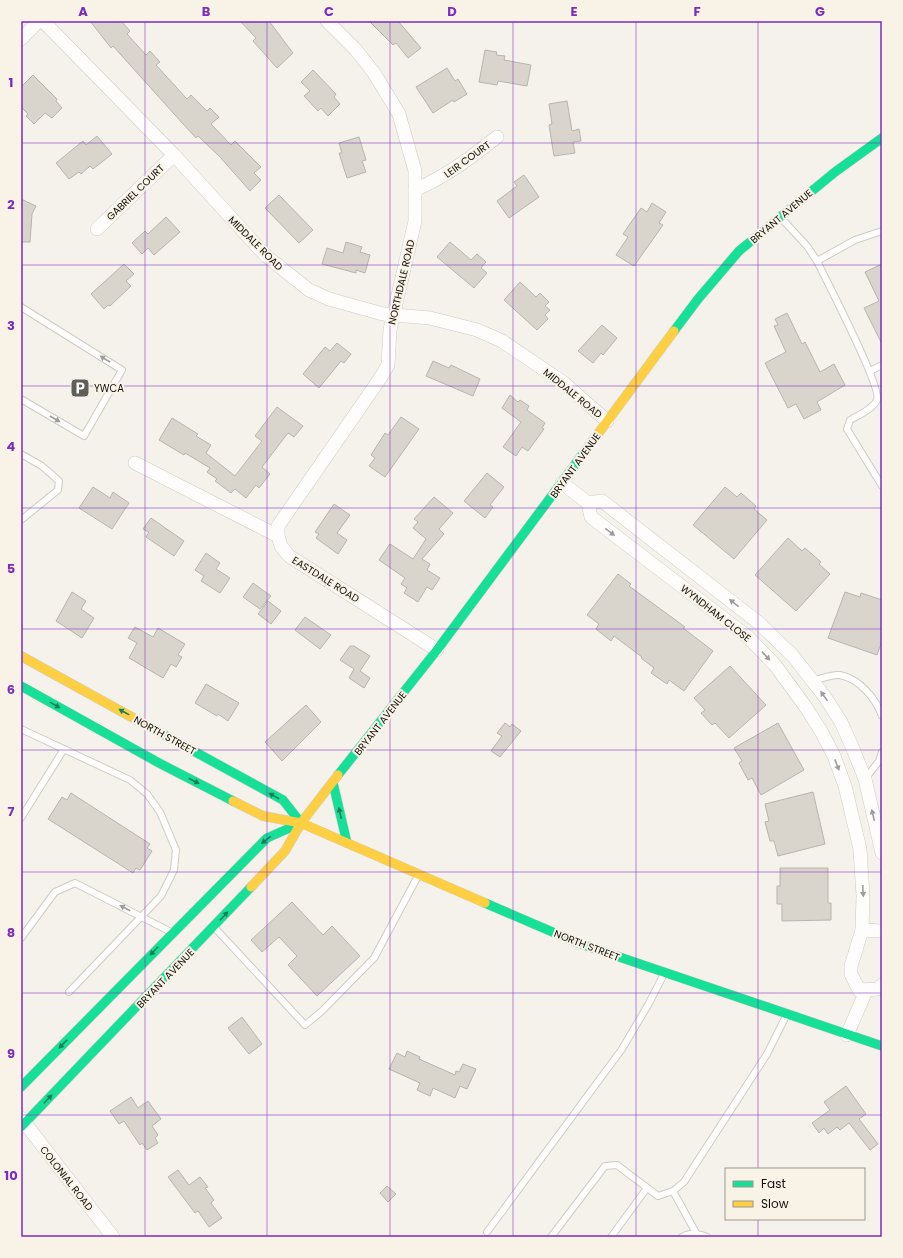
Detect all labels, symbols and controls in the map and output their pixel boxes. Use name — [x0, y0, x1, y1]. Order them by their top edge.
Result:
text: A — [78, 2, 88, 21]
text: B — [202, 2, 211, 21]
text: C — [324, 2, 334, 21]
text: D — [447, 2, 457, 21]
text: E — [570, 2, 578, 21]
text: F — [693, 2, 701, 21]
text: G — [815, 2, 825, 21]
text: 1 — [9, 73, 13, 92]
street label: LEIR COURT — [441, 137, 494, 181]
street label: GABRIEL COURT — [103, 160, 168, 224]
street label: BRYANT AVENUE — [747, 186, 816, 247]
text: 2 — [7, 195, 15, 214]
street label: MIDDALE ROAD — [225, 213, 286, 274]
street label: NORTHDALE ROAD — [384, 238, 419, 326]
text: 3 — [7, 316, 15, 335]
one-way arrow — [100, 355, 110, 363]
street label: MIDDALE ROAD — [540, 365, 605, 422]
parking icon: YWCA — [69, 377, 91, 399]
place label: YWCA — [94, 381, 124, 396]
one-way arrow — [49, 415, 61, 422]
street label: BRYANT AVENUE — [547, 430, 604, 501]
text: 4 — [7, 437, 16, 456]
one-way arrow — [605, 528, 616, 536]
street label: EASTDALE ROAD — [289, 553, 362, 606]
text: 5 — [7, 559, 15, 578]
street label: WYNDHAM CLOSE — [677, 581, 754, 646]
one-way arrow — [728, 599, 739, 607]
one-way arrow — [761, 651, 771, 661]
text: 6 — [7, 680, 15, 699]
street label: BRYANT AVENUE — [351, 688, 410, 758]
one-way arrow — [820, 691, 828, 701]
one-way arrow — [49, 702, 61, 708]
one-way arrow — [118, 709, 130, 716]
street label: NORTH STREET — [131, 712, 199, 759]
one-way arrow — [834, 759, 840, 770]
one-way arrow — [188, 778, 200, 784]
one-way arrow — [268, 792, 280, 799]
text: 7 — [8, 802, 15, 821]
one-way arrow — [336, 807, 342, 819]
one-way arrow — [870, 809, 876, 821]
one-way arrow — [261, 836, 271, 844]
one-way arrow — [859, 885, 866, 897]
one-way arrow — [119, 905, 131, 911]
one-way arrow — [219, 911, 229, 921]
text: 8 — [7, 923, 15, 942]
street label: NORTH STREET — [552, 926, 622, 965]
street label: BRYANT AVENUE — [133, 945, 198, 1011]
one-way arrow — [149, 946, 159, 956]
one-way arrow — [58, 1039, 68, 1049]
text: 9 — [7, 1044, 15, 1063]
one-way arrow — [43, 1094, 53, 1104]
street label: COLONIAL ROAD — [36, 1143, 97, 1214]
text: 10 — [4, 1166, 18, 1185]
legend — [725, 1168, 865, 1220]
text: Fast — [761, 1175, 786, 1192]
text: Slow — [761, 1195, 789, 1212]

